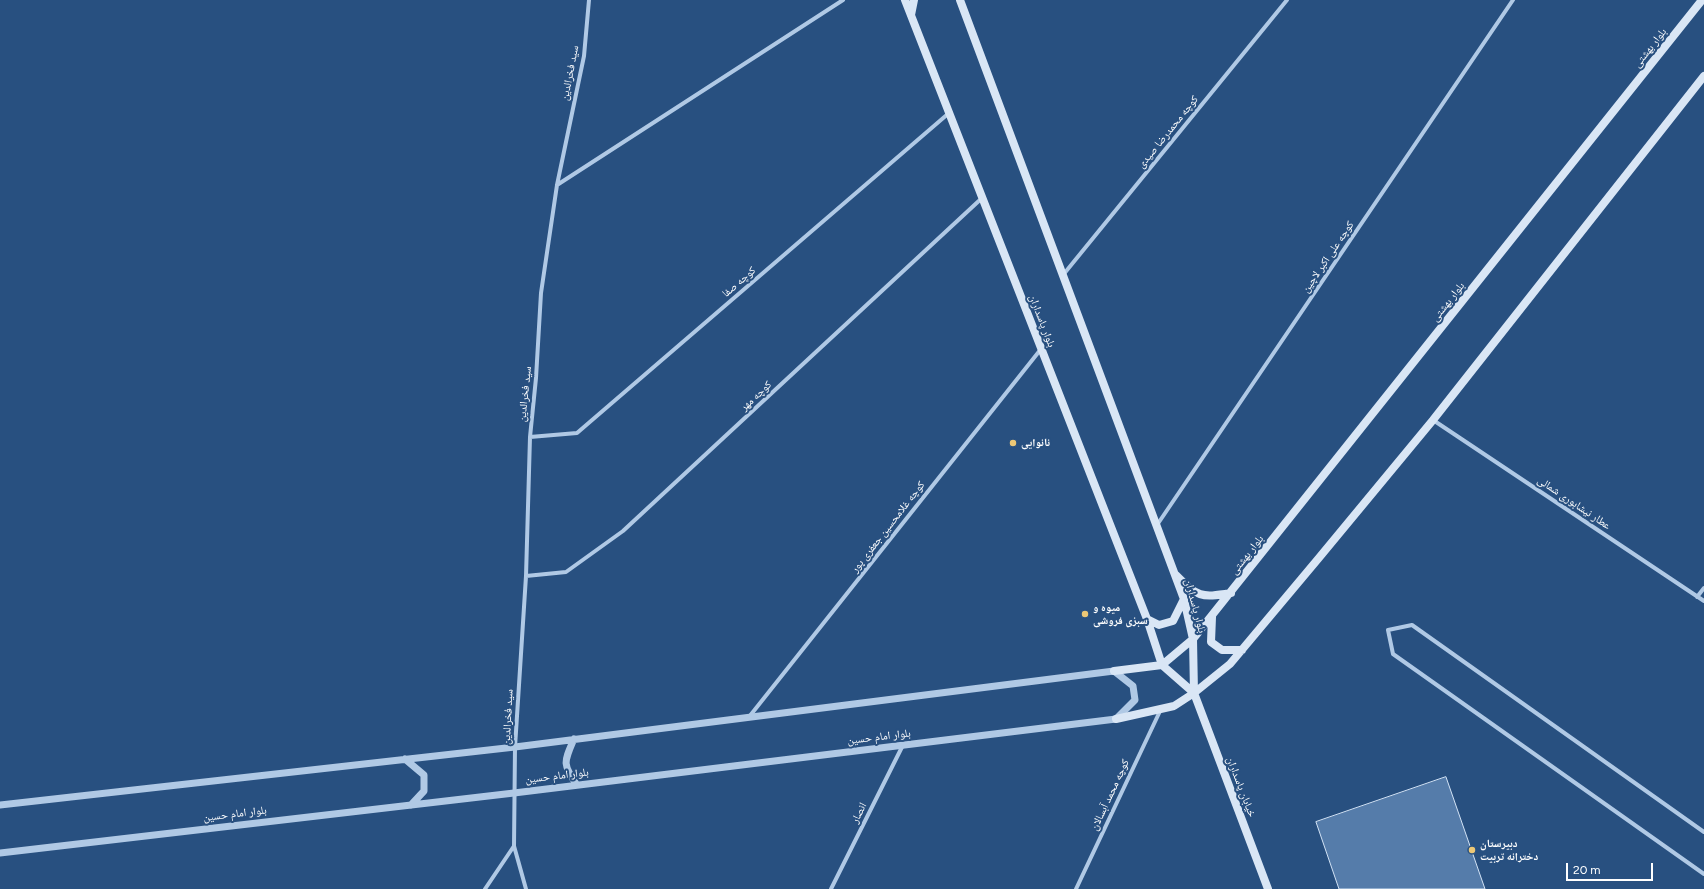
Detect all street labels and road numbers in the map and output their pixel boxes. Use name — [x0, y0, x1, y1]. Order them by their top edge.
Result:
street label: بلوار بهشتی — [1630, 26, 1670, 70]
street label: سید فخرالدین — [558, 44, 582, 102]
street label: کوچه محمدرضا صیدی — [1135, 93, 1201, 171]
street label: کوچه علی اکبر لاچین — [1299, 219, 1357, 295]
street label: کوچه صفا — [720, 264, 758, 300]
street label: بلوار بهشتی — [1428, 280, 1468, 324]
street label: بلوار پاسداران — [1026, 293, 1058, 349]
street label: سید فخرالدین — [516, 366, 534, 422]
street label: کوچه مهر — [738, 378, 774, 414]
street label: عطار نیشابوری شمالی — [1535, 474, 1613, 532]
street label: کوچه غلامحسین جعفری پور — [848, 479, 928, 575]
street label: بلوار بهشتی — [1227, 533, 1267, 577]
street label: بلوار پاسداران — [1181, 578, 1209, 634]
street label: سید فخرالدین — [500, 689, 516, 745]
street label: بلوار امام حسین — [847, 727, 911, 747]
street label: خیابان پاسداران — [1223, 755, 1259, 819]
street label: کوچه محمد آبسالان — [1088, 757, 1132, 833]
street label: بلوار امام حسین — [525, 766, 589, 786]
street label: انصار — [848, 801, 870, 825]
street label: بلوار امام حسین — [203, 804, 267, 824]

